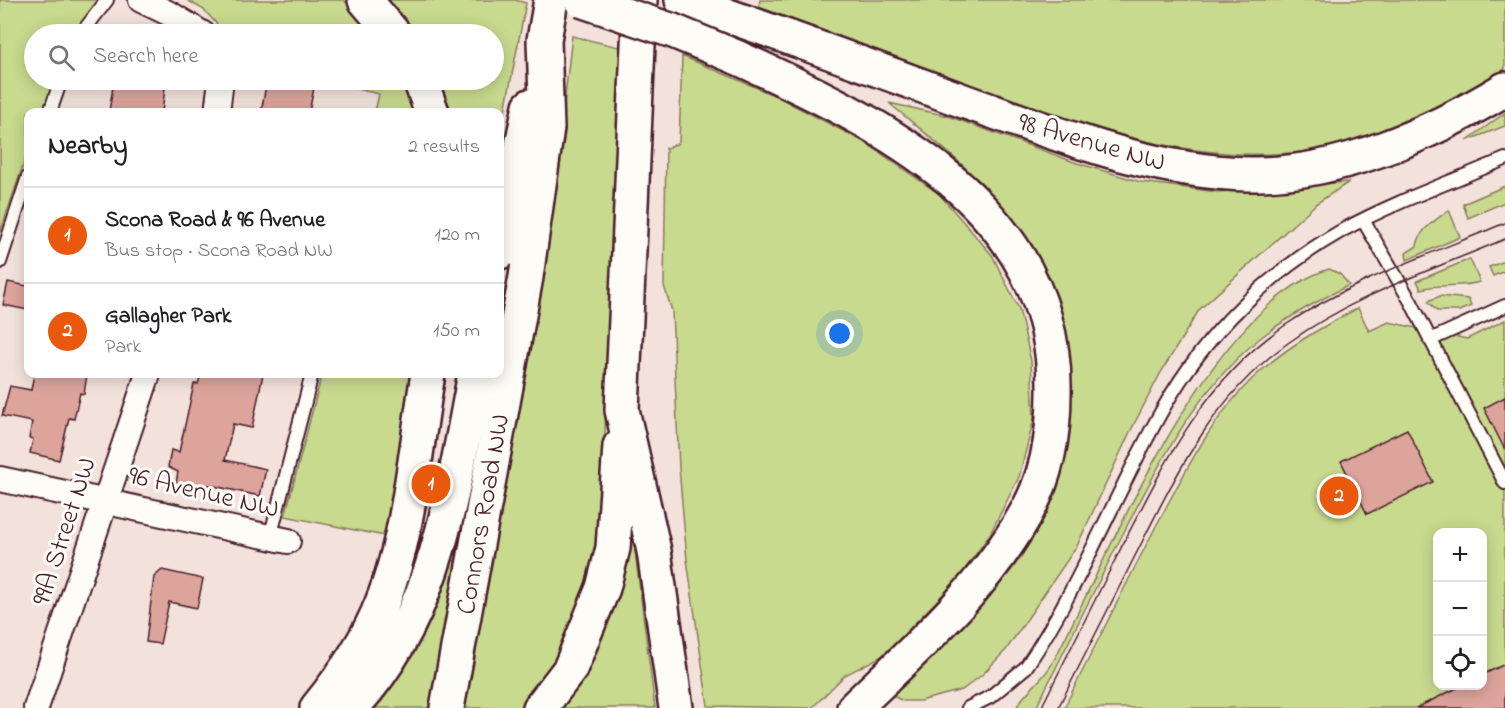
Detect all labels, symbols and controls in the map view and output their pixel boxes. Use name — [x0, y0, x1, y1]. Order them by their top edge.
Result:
search box — [24, 24, 504, 90]
icon: search — [45, 41, 78, 74]
text: Search here — [93, 41, 198, 73]
street label: 98 Avenue NW — [1013, 104, 1170, 183]
text: Nearby — [48, 128, 127, 166]
text: 2 results — [408, 133, 480, 162]
text: Scona Road & 96 Avenue — [105, 205, 325, 237]
text: 1 — [64, 221, 71, 250]
text: 120 m — [435, 221, 480, 250]
text: Bus stop · Scona Road NW — [105, 237, 333, 266]
text: Gallagher Park — [105, 301, 231, 333]
text: 2 — [63, 317, 72, 346]
text: 150 m — [433, 317, 480, 346]
your location — [825, 319, 854, 348]
text: Park — [105, 333, 141, 362]
street label: Connors Road NW — [448, 411, 521, 618]
street label: 99A Street NW — [23, 453, 108, 611]
street label: 96 Avenue NW — [124, 457, 283, 530]
pin: 1 — [412, 462, 450, 506]
pin: 2 — [1320, 474, 1358, 518]
map controls — [1433, 528, 1487, 690]
button: + — [1433, 528, 1487, 582]
button: − — [1433, 582, 1487, 636]
button: locate — [1433, 636, 1487, 690]

